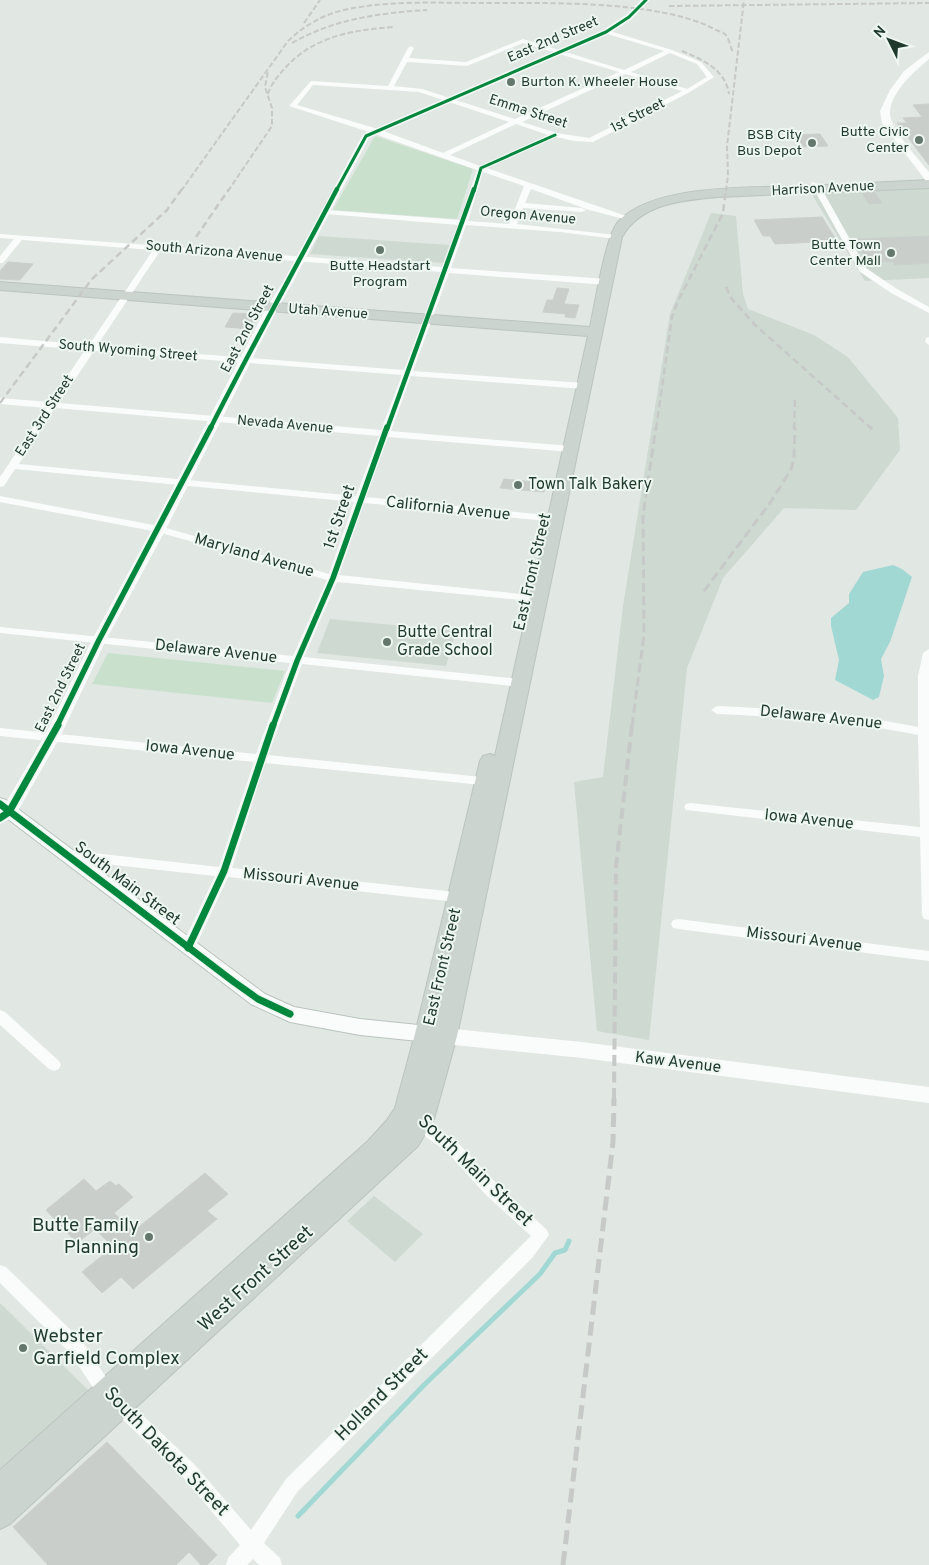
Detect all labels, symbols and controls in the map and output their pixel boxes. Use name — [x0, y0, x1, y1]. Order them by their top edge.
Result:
street label: East 2nd Street — [505, 13, 601, 67]
north arrow — [864, 15, 914, 65]
text: N — [871, 23, 890, 42]
place label: Burton K. Wheeler House — [521, 74, 678, 91]
marker: Burton K. Wheeler House — [505, 76, 517, 88]
street label: Emma Street — [487, 91, 569, 133]
street label: 1st Street — [608, 95, 668, 137]
place label: Butte Civic Center — [841, 124, 910, 157]
place label: BSB City Bus Depot — [737, 127, 802, 160]
marker: Butte Civic Center — [913, 134, 925, 146]
marker: BSB City Bus Depot — [806, 137, 818, 149]
street label: Harrison Avenue — [771, 178, 875, 200]
street label: Oregon Avenue — [479, 203, 577, 229]
place label: Butte Town Center Mall — [809, 237, 881, 270]
street label: South Arizona Avenue — [145, 238, 283, 266]
marker: Butte Headstart Program — [374, 244, 386, 256]
marker: Butte Town Center Mall — [885, 247, 897, 259]
place label: Butte Headstart Program — [330, 258, 430, 291]
street label: East 2nd Street — [218, 282, 278, 376]
street label: Utah Avenue — [288, 301, 368, 323]
street label: South Wyoming Street — [58, 336, 198, 366]
street label: East 3rd Street — [12, 372, 78, 460]
street label: Nevada Avenue — [236, 412, 334, 438]
place label: Town Talk Bakery — [528, 475, 652, 495]
marker: Town Talk Bakery — [512, 479, 524, 491]
street label: 1st Street — [320, 482, 360, 552]
street label: California Avenue — [385, 493, 511, 525]
street label: East Front Street — [510, 511, 556, 633]
street label: Maryland Avenue — [192, 529, 316, 583]
place label: Butte Central Grade School — [397, 623, 493, 661]
street label: Delaware Avenue — [154, 636, 278, 668]
marker: Butte Central Grade School — [381, 636, 393, 648]
street label: East 2nd Street — [32, 641, 90, 735]
street label: Delaware Avenue — [759, 702, 883, 734]
street label: Iowa Avenue — [144, 736, 236, 766]
street label: Iowa Avenue — [763, 805, 855, 835]
street label: South Main Street — [70, 838, 184, 930]
street label: Missouri Avenue — [242, 864, 360, 896]
street label: East Front Street — [420, 906, 466, 1028]
street label: Missouri Avenue — [745, 923, 863, 957]
street label: Kaw Avenue — [634, 1048, 722, 1078]
street label: South Main Street — [412, 1110, 538, 1232]
place label: Butte Family Planning — [32, 1214, 139, 1260]
street label: West Front Street — [193, 1221, 319, 1337]
marker: Butte Family Planning — [143, 1231, 155, 1243]
place label: Webster Garfield Complex — [33, 1325, 180, 1371]
marker: Webster Garfield Complex — [17, 1342, 29, 1354]
street label: Holland Street — [330, 1343, 434, 1447]
street label: South Dakota Street — [98, 1382, 234, 1522]

